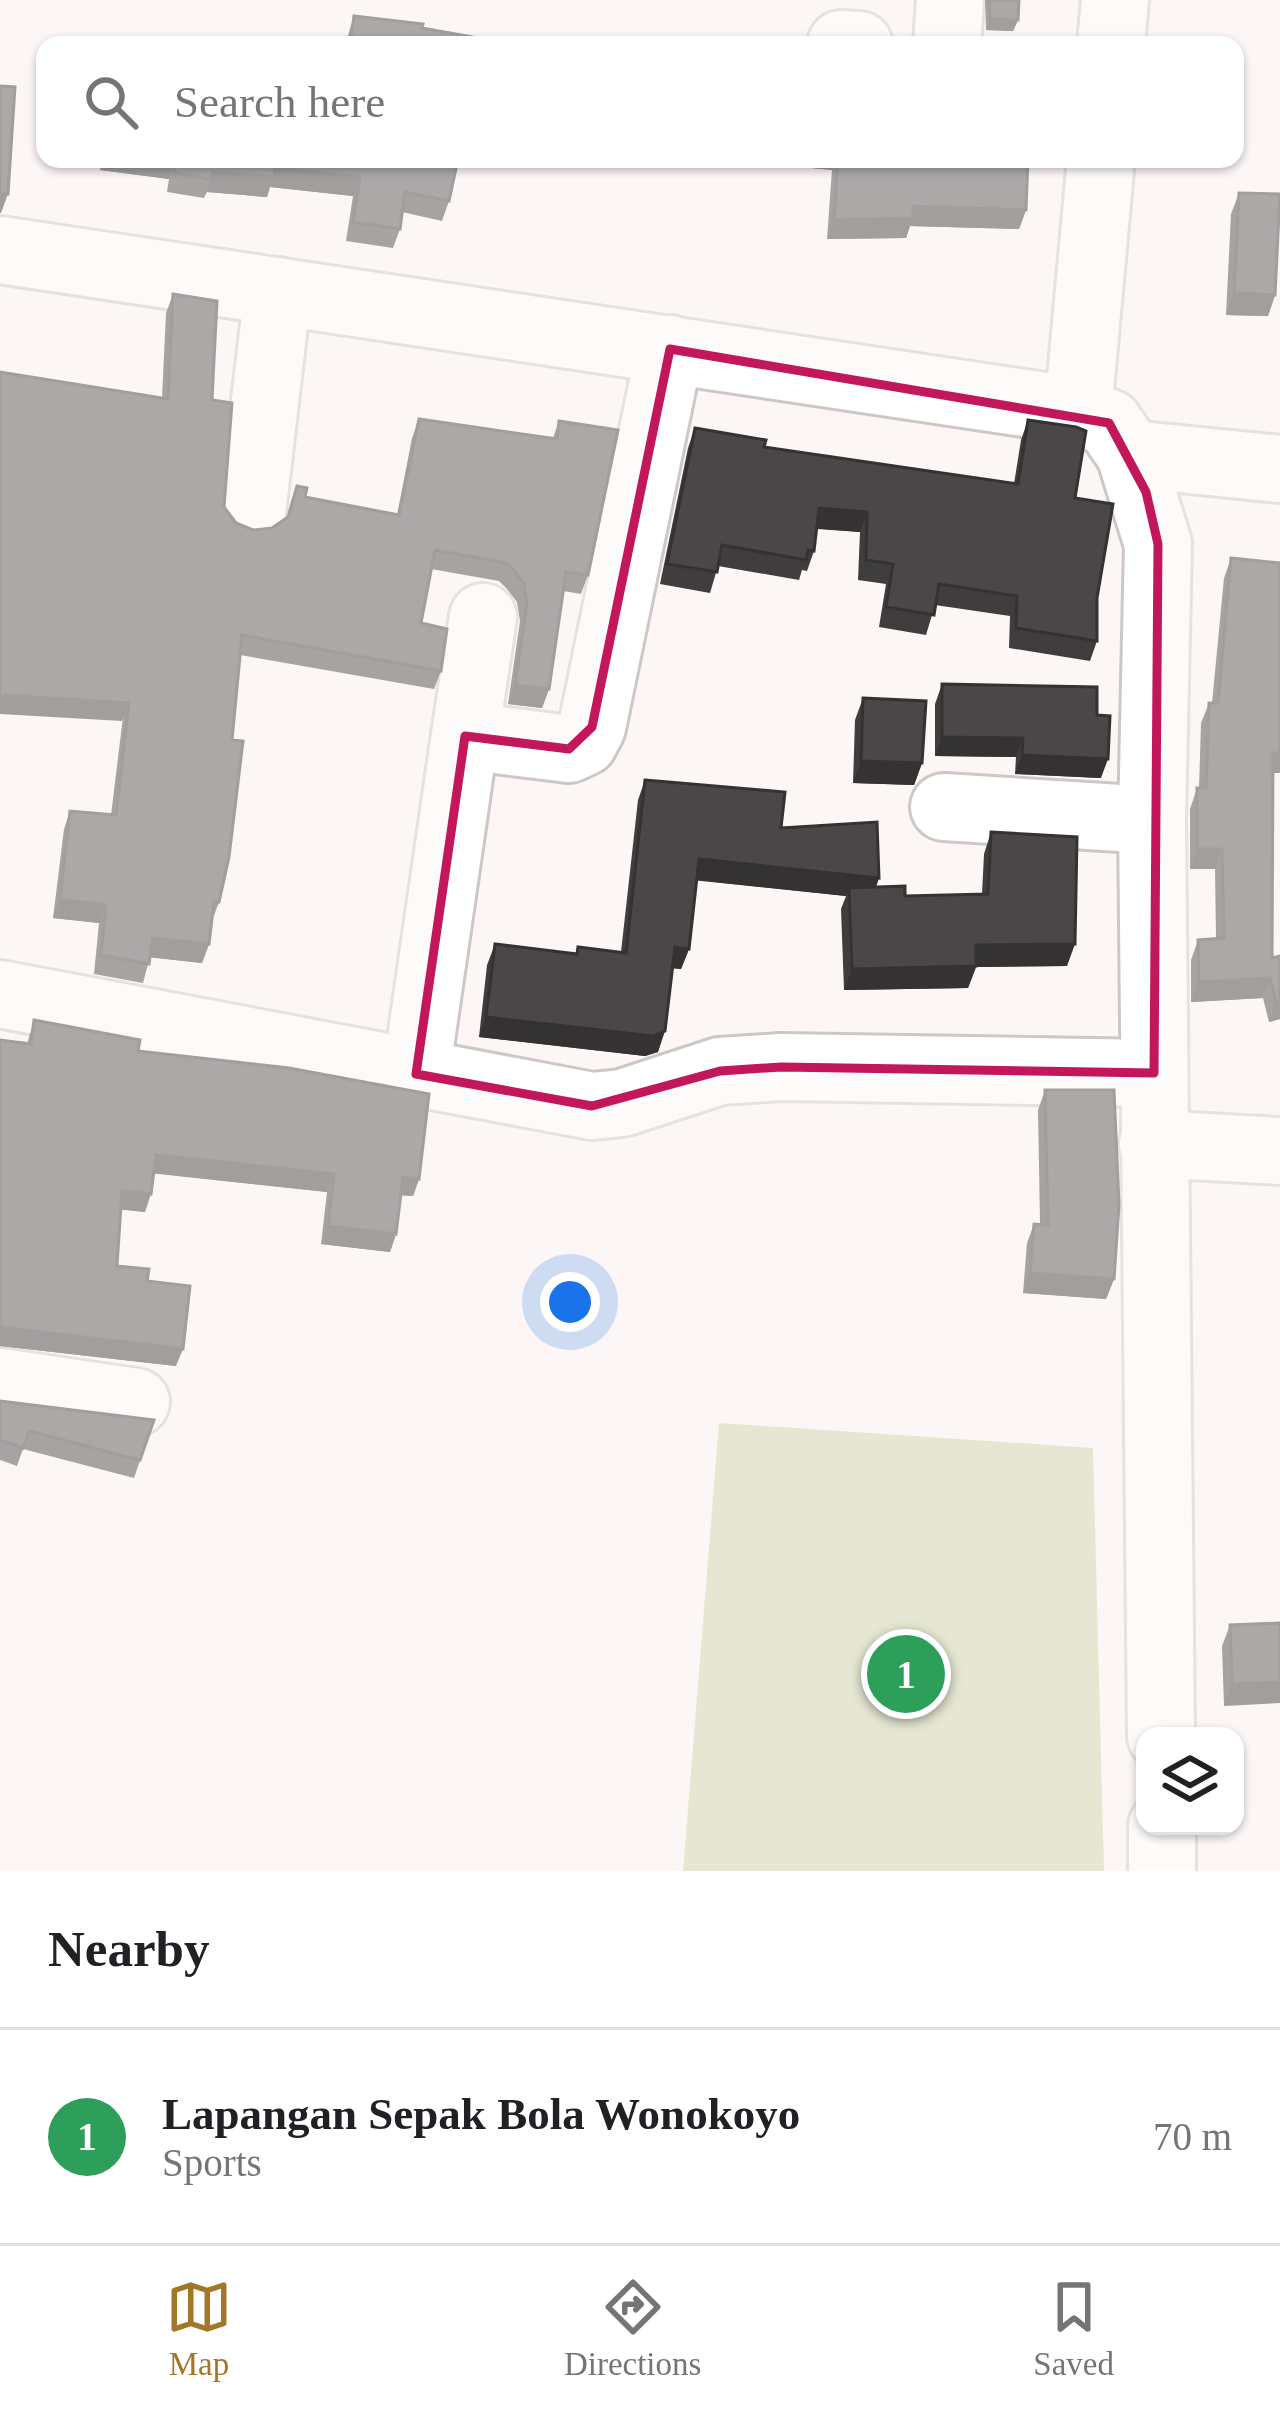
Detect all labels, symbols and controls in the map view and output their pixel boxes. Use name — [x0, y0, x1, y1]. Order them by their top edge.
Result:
search box — [36, 36, 1244, 168]
icon: search — [78, 69, 144, 135]
text: Search here — [174, 77, 385, 127]
your location — [540, 1272, 600, 1332]
pin: 1 — [867, 1629, 945, 1719]
map controls — [1136, 1727, 1244, 1835]
button: layers — [1136, 1727, 1244, 1835]
text: Nearby — [48, 1921, 209, 1977]
text: Lapangan Sepak Bola Wonokoyo — [162, 2089, 800, 2139]
text: 1 — [77, 2115, 97, 2158]
text: 70 m — [1153, 2115, 1232, 2158]
text: Sports — [162, 2141, 262, 2184]
tab: Map — [166, 2274, 232, 2383]
tab: Directions — [564, 2274, 701, 2383]
tab: Saved — [1033, 2274, 1114, 2383]

